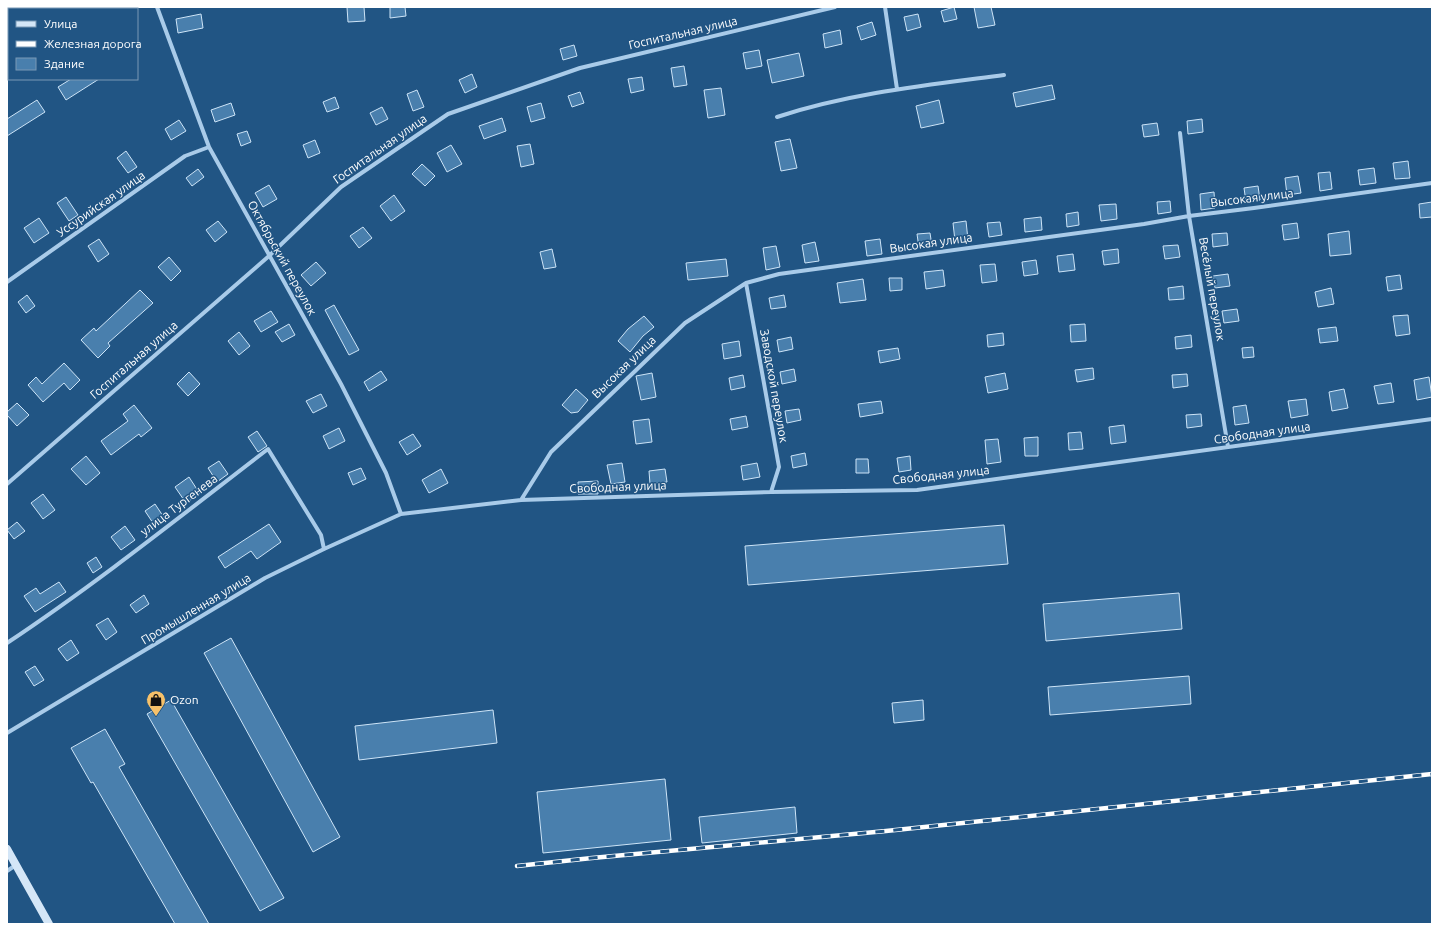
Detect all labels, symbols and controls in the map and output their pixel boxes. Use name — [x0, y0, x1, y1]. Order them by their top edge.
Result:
legend — [8, 8, 138, 80]
street label: Госпитальная улица — [627, 14, 739, 51]
text: Улица — [44, 17, 77, 30]
text: Железная дорога — [44, 37, 142, 50]
text: Здание — [44, 57, 85, 70]
street label: Госпитальная улица — [330, 111, 429, 186]
street label: Уссурийская улица — [54, 168, 147, 239]
street label: Высокая улица — [1210, 186, 1294, 209]
street label: Октябрьский переулок — [245, 198, 319, 317]
street label: Высокая улица — [889, 230, 973, 255]
street label: Весёлый переулок — [1197, 236, 1228, 342]
street label: Госпитальная улица — [87, 318, 180, 401]
street label: Заводской переулок — [758, 328, 791, 444]
street label: Высокая улица — [589, 333, 658, 400]
street label: Свободная улица — [1213, 419, 1311, 446]
street label: Свободная улица — [892, 463, 990, 486]
street label: улица Тургенева — [138, 471, 220, 538]
street label: Свободная улица — [569, 478, 667, 495]
street label: Промышленная улица — [139, 571, 253, 646]
shop icon: Ozon — [145, 689, 167, 717]
place label: Ozon — [170, 693, 199, 706]

